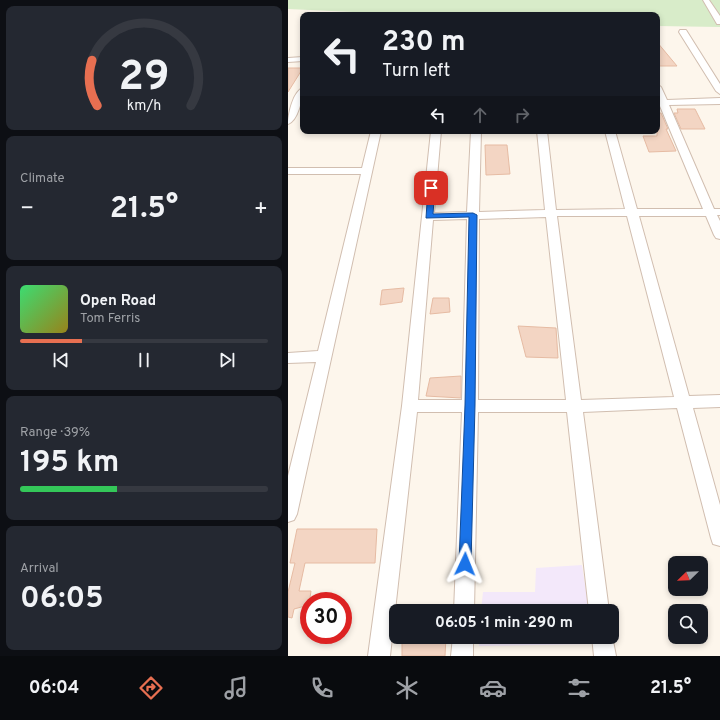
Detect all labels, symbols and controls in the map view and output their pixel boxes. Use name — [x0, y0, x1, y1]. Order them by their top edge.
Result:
text: 230 m — [382, 25, 465, 61]
icon: left — [316, 28, 368, 80]
text: 29 — [119, 52, 170, 105]
text: Turn left — [382, 60, 450, 83]
text: km/h — [127, 97, 161, 115]
icon: left — [427, 104, 449, 126]
icon: ahead — [469, 104, 491, 126]
icon: right — [511, 104, 533, 126]
text: Climate — [20, 171, 65, 187]
pin — [414, 171, 448, 205]
icon: arrive — [420, 177, 442, 199]
text: 21.5° — [110, 191, 178, 228]
text: − — [20, 196, 34, 223]
text: + — [254, 196, 268, 223]
text: Open Road — [80, 292, 156, 311]
text: Tom Ferris — [80, 311, 140, 327]
icon: previous — [50, 349, 72, 371]
icon: pause — [133, 349, 155, 371]
icon: next — [216, 349, 238, 371]
text: Range · 39% — [20, 425, 90, 441]
text: 195 km — [20, 445, 119, 482]
position arrow — [444, 543, 486, 585]
north arrow — [668, 556, 708, 596]
map controls — [668, 556, 708, 644]
text: Arrival — [20, 561, 59, 577]
text: 06:05 — [20, 581, 104, 618]
speed limit sign: 30 — [300, 592, 352, 644]
button: search — [668, 604, 708, 644]
text: 06:05 · 1 min · 290 m — [435, 614, 573, 633]
icon: directions — [137, 674, 165, 702]
icon: music — [222, 674, 250, 702]
icon: phone — [308, 674, 336, 702]
icon: climate — [393, 674, 421, 702]
icon: car — [479, 674, 507, 702]
icon: filters — [565, 674, 593, 702]
text: 06:04 — [29, 677, 79, 700]
text: 21.5° — [650, 677, 691, 700]

